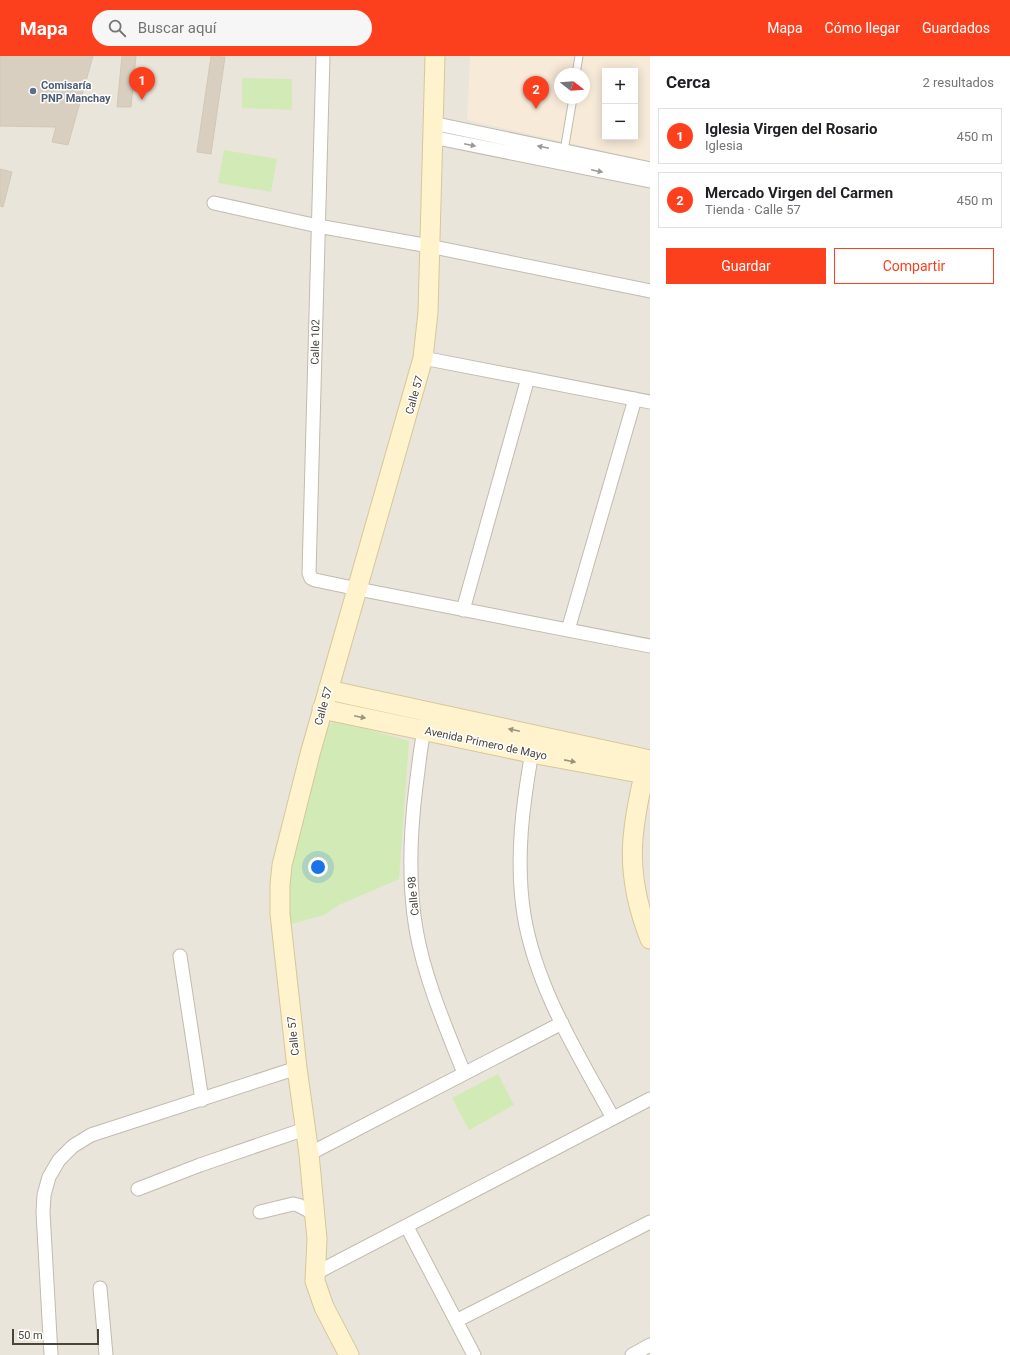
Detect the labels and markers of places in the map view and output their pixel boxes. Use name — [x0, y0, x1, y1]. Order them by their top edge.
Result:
pin: 1 — [129, 67, 155, 100]
pin: 2 — [523, 76, 549, 109]
place label: Comisaría PNP Manchay — [41, 79, 111, 105]
marker: Comisaría PNP Manchay — [28, 86, 38, 96]

